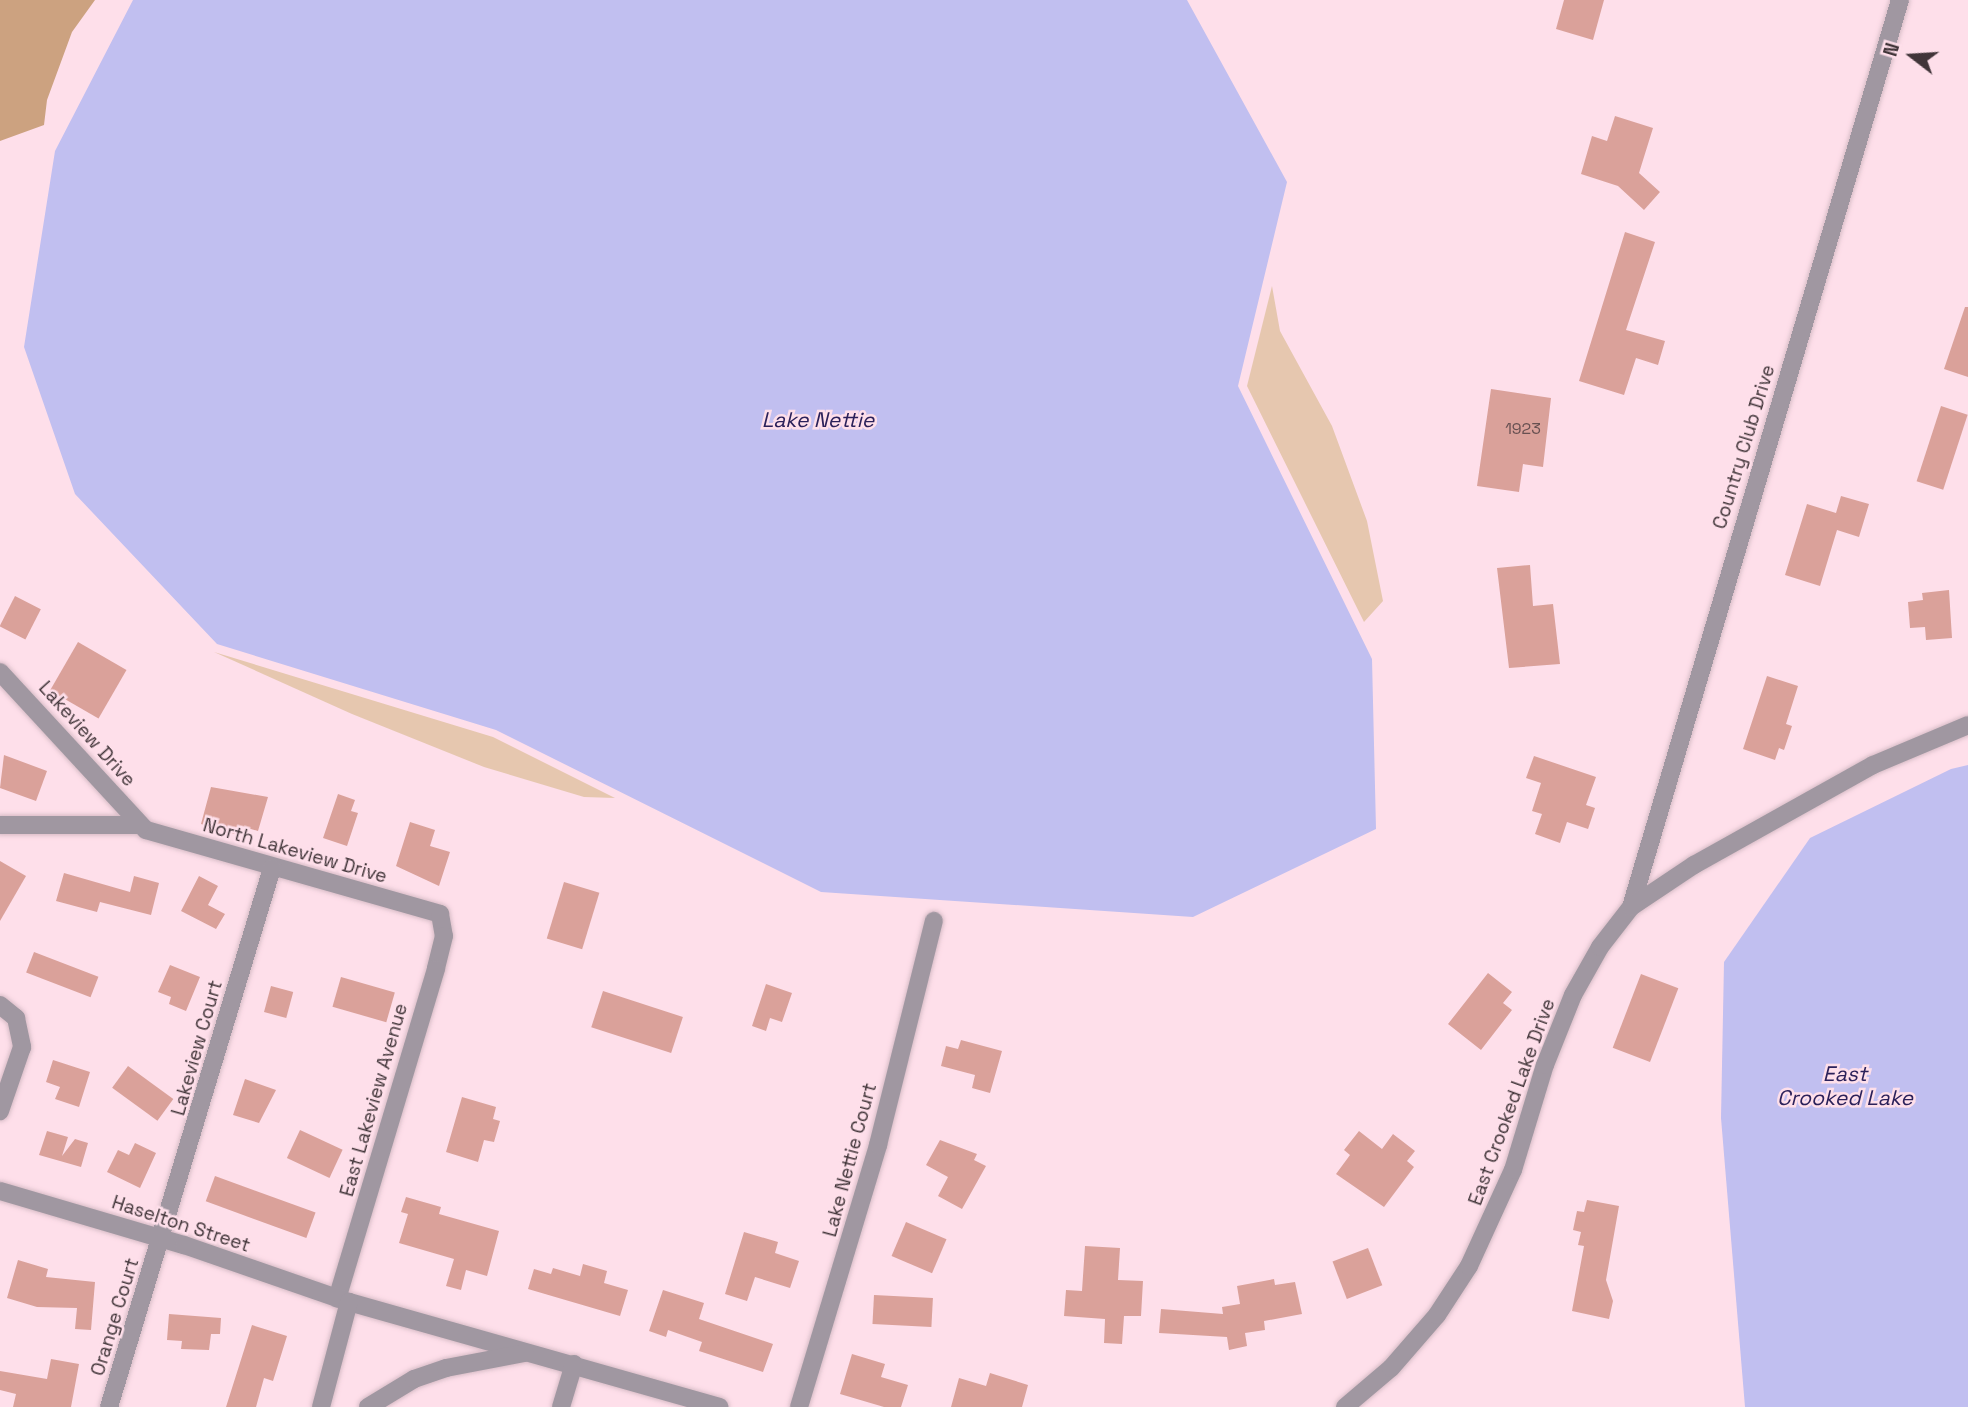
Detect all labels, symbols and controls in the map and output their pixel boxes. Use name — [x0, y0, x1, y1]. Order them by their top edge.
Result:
north arrow — [1877, 21, 1947, 91]
text: N — [1878, 40, 1905, 59]
street label: Country Club Drive — [1708, 362, 1780, 532]
water label: Lake Nettie — [762, 407, 874, 433]
house number: 1923 — [1505, 419, 1541, 439]
street label: Lakeview Drive — [34, 677, 140, 791]
street label: North Lakeview Drive — [200, 814, 390, 888]
street label: Lakeview Court — [167, 978, 227, 1118]
street label: East Crooked Lake Drive — [1464, 996, 1560, 1208]
street label: East Lakeview Avenue — [335, 1001, 413, 1199]
water label: East Crooked Lake — [1777, 1061, 1913, 1111]
street label: Lake Nettie Court — [819, 1081, 881, 1239]
street label: Haselton Street — [109, 1191, 253, 1257]
street label: Orange Court — [86, 1255, 144, 1379]

